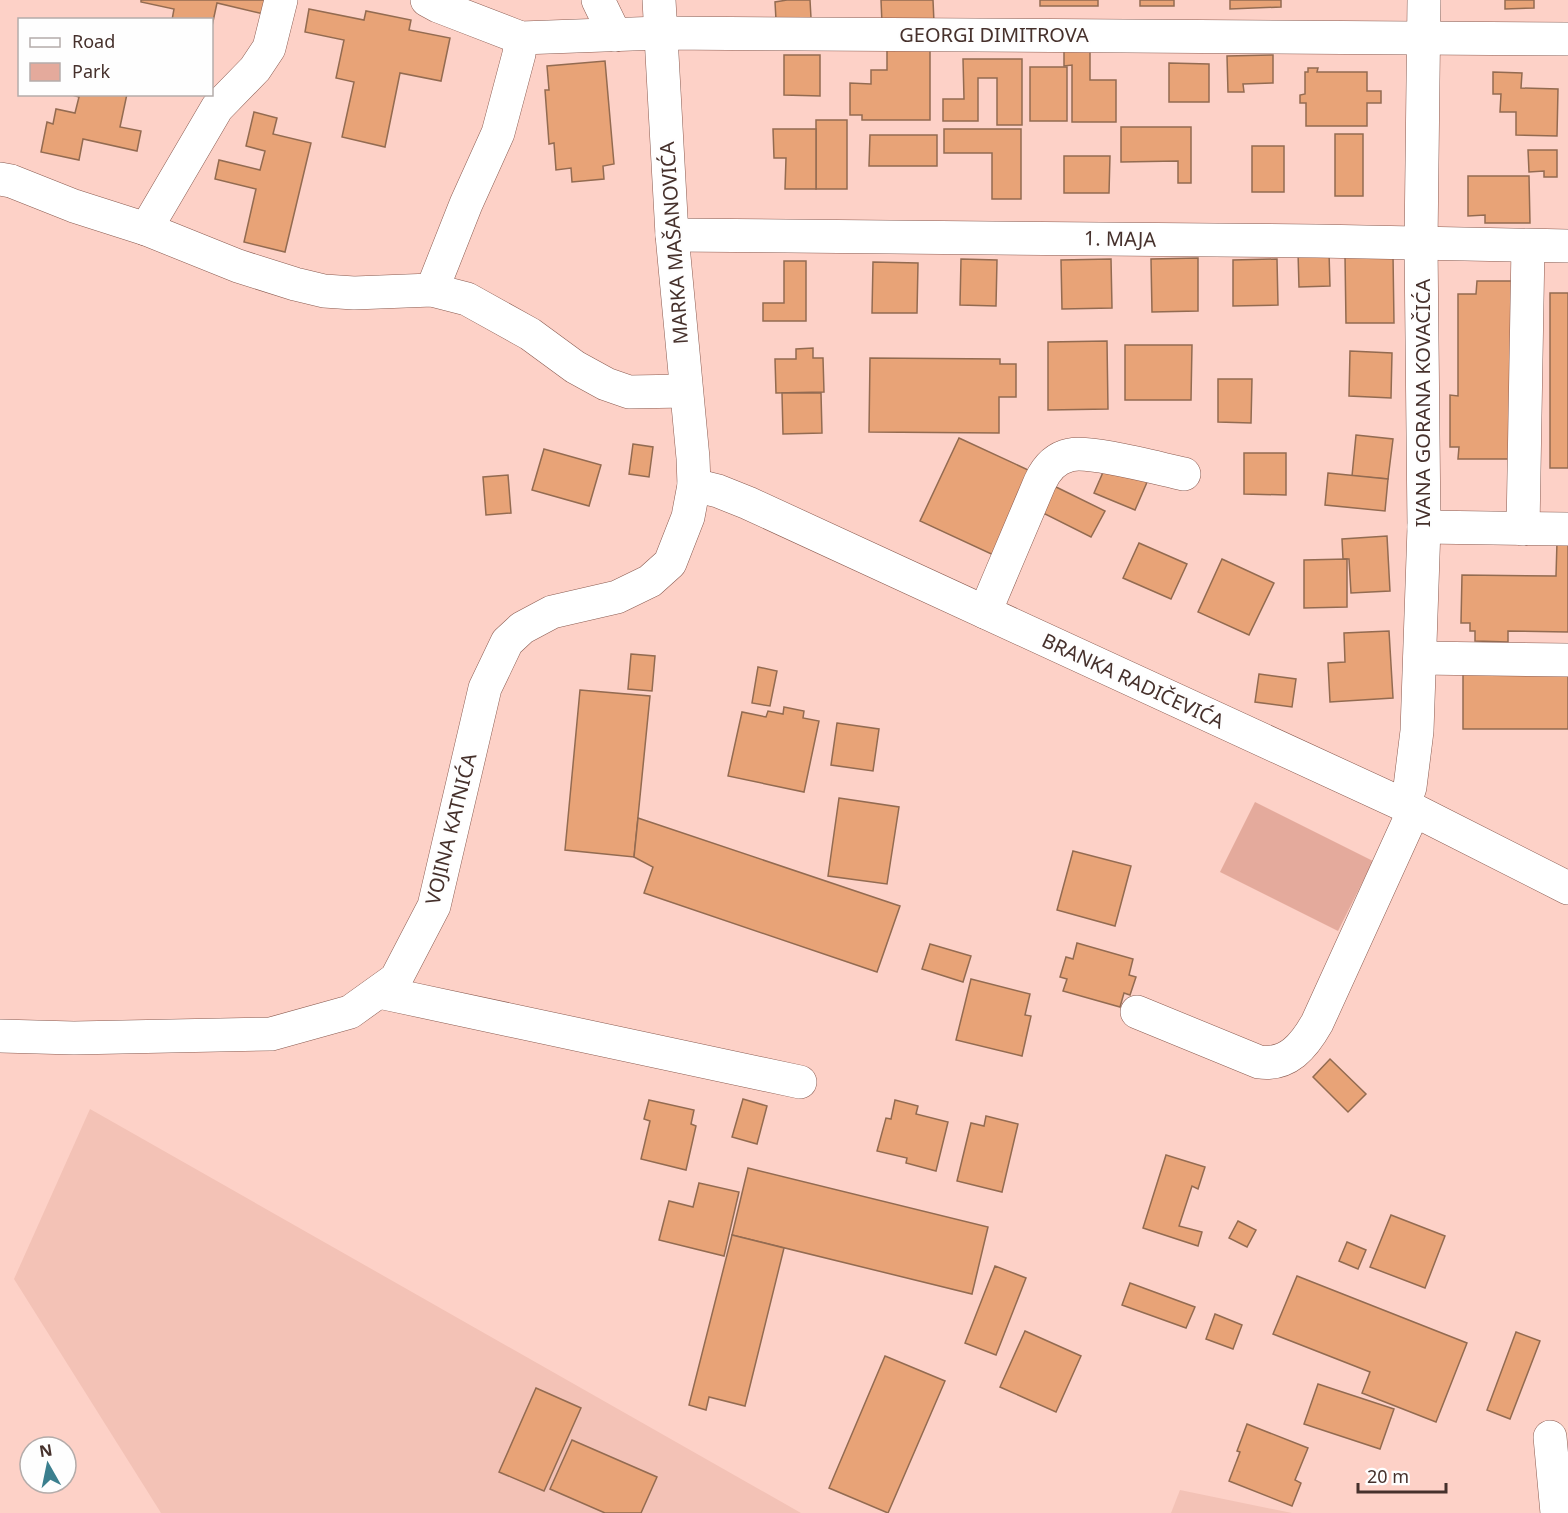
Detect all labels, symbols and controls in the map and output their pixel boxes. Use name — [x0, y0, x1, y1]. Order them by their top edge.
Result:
legend — [18, 18, 213, 96]
street label: GEORGI DIMITROVA — [899, 21, 1089, 48]
text: Road — [72, 29, 115, 53]
text: Park — [72, 59, 110, 83]
street label: MARKA MAŠANOVIĆA — [653, 141, 694, 345]
street label: 1. MAJA — [1084, 224, 1157, 253]
street label: IVANA GORANA KOVAČIĆA — [1409, 279, 1436, 527]
street label: BRANKA RADIČEVIĆA — [1038, 626, 1229, 735]
street label: VOJINA KATNIĆA — [419, 750, 482, 907]
north arrow — [18, 1435, 78, 1495]
text: N — [38, 1438, 54, 1462]
scale bar — [1358, 1456, 1446, 1494]
text: 20 m — [1367, 1464, 1409, 1488]

